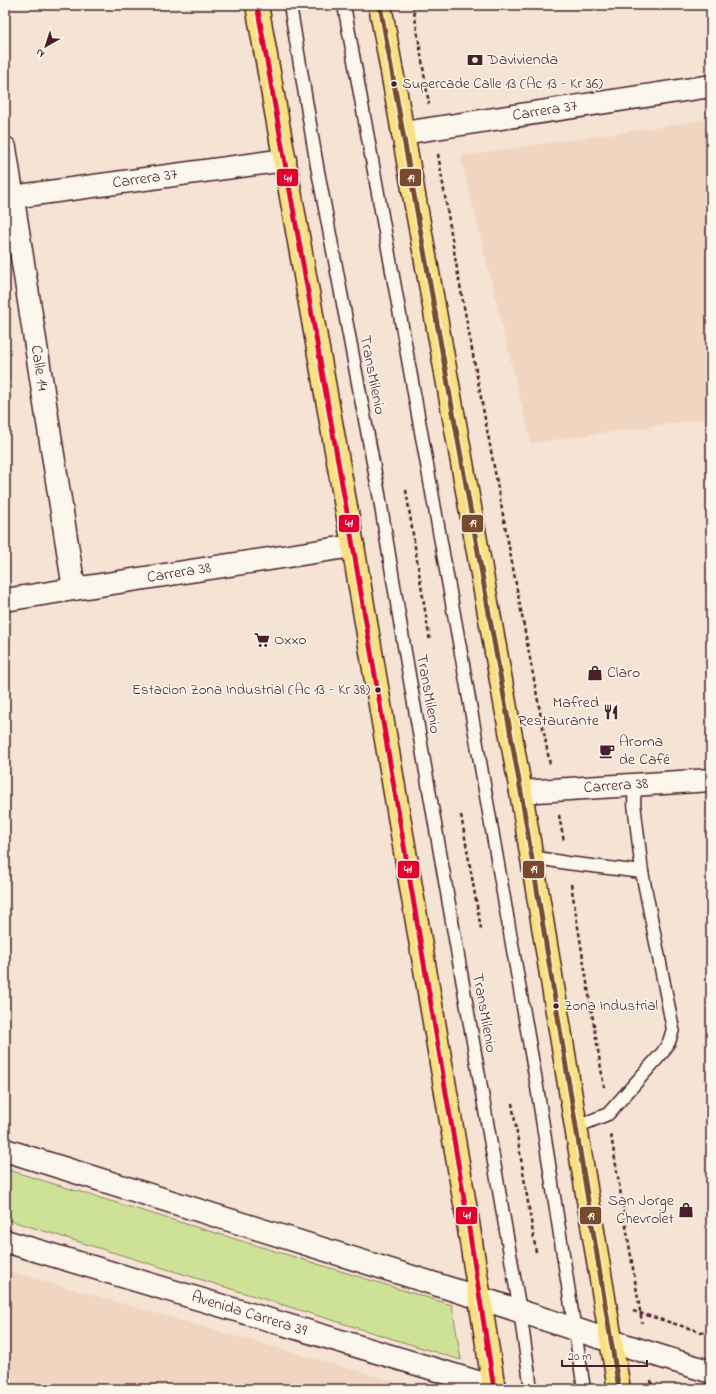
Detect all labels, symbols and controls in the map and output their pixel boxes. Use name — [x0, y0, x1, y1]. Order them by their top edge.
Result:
north arrow — [26, 26, 66, 66]
text: N — [32, 44, 48, 62]
place label: Davivienda — [486, 48, 558, 72]
bank icon: Davivienda — [466, 51, 484, 69]
place label: Supercade Calle 13 (Ac 13 - Kr 36) — [402, 73, 603, 95]
marker: Supercade Calle 13 (Ac 13 - Kr 36) — [389, 79, 399, 89]
street label: Carrera 37 — [511, 94, 580, 128]
street label: Carrera 37 — [111, 163, 179, 195]
line badge: 41 — [276, 168, 299, 187]
line badge: 19 — [399, 168, 422, 187]
text: 41 — [283, 171, 293, 187]
text: 19 — [408, 171, 415, 187]
street label: TransMilenio — [353, 333, 391, 417]
street label: Calle 14 — [24, 344, 54, 393]
line badge: 41 — [338, 514, 360, 533]
line badge: 19 — [461, 514, 484, 533]
text: 41 — [344, 516, 354, 532]
text: 19 — [470, 516, 477, 532]
street label: Carrera 38 — [145, 556, 213, 590]
place label: Oxxo — [274, 628, 307, 652]
supermarket icon: Oxxo — [253, 631, 271, 649]
street label: TransMilenio — [409, 652, 447, 736]
place label: Claro — [607, 661, 640, 685]
shop icon: Claro — [586, 664, 604, 682]
place label: Estacion Zona Industrial (Ac 13 - Kr 38) — [132, 679, 371, 701]
marker: Estacion Zona Industrial (Ac 13 - Kr 38) — [373, 685, 383, 695]
place label: Mafred Restaurante — [518, 691, 600, 733]
restaurant icon: Mafred Restaurante — [602, 703, 620, 721]
place label: Aroma de Café — [619, 730, 671, 772]
cafe icon: Aroma de Café — [598, 742, 616, 760]
street label: Carrera 38 — [583, 772, 649, 800]
line badge: 41 — [397, 860, 420, 879]
line badge: 19 — [522, 860, 545, 879]
text: 41 — [403, 862, 413, 878]
text: 19 — [531, 862, 538, 878]
street label: TransMilenio — [465, 971, 503, 1055]
place label: Zona Industrial — [564, 995, 658, 1017]
marker: Zona Industrial — [551, 1001, 561, 1011]
place label: San Jorge Chevrolet — [608, 1189, 675, 1231]
shop icon: San Jorge Chevrolet — [677, 1201, 695, 1219]
line badge: 41 — [455, 1206, 478, 1225]
line badge: 19 — [579, 1206, 602, 1225]
text: 41 — [462, 1208, 472, 1224]
text: 19 — [588, 1209, 595, 1225]
street label: Avenida Carrera 39 — [188, 1285, 310, 1343]
scale bar — [562, 1342, 647, 1368]
text: 20 m — [568, 1348, 591, 1366]

